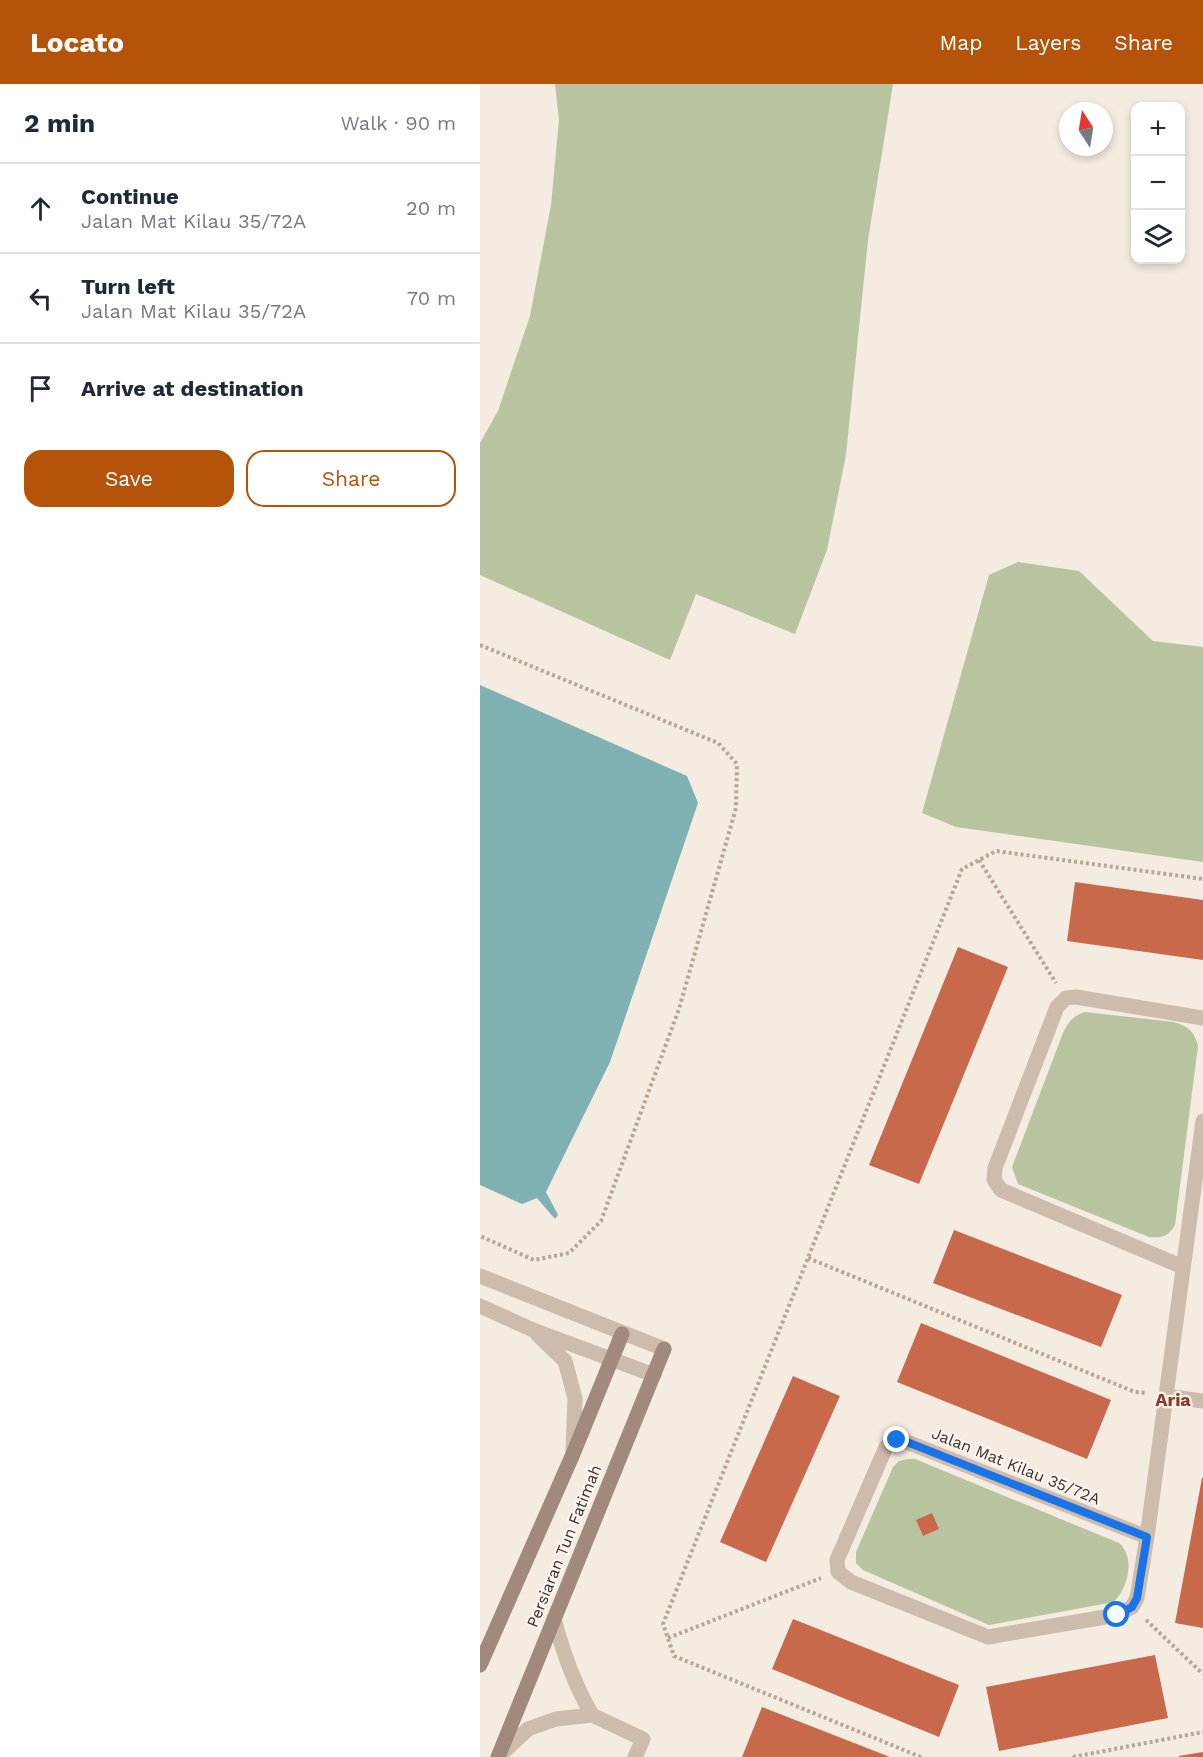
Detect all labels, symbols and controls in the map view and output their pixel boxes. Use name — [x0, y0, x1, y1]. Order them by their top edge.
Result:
text: Locato — [30, 26, 124, 59]
text: Map — [939, 30, 982, 55]
text: Layers — [1015, 30, 1081, 55]
text: Share — [1114, 30, 1173, 55]
north arrow — [1059, 102, 1113, 156]
map controls — [1131, 102, 1185, 264]
button: + — [1131, 102, 1185, 156]
text: 2 min — [24, 108, 95, 138]
text: Walk · 90 m — [340, 111, 456, 135]
button: − — [1131, 156, 1185, 210]
text: Continue — [81, 184, 179, 209]
icon: ahead — [24, 192, 57, 225]
text: 20 m — [406, 196, 456, 220]
text: Jalan Mat Kilau 35/72A — [81, 209, 306, 233]
button: layers — [1131, 210, 1185, 264]
text: Turn left — [81, 274, 175, 299]
icon: left — [24, 282, 57, 315]
text: 70 m — [407, 286, 456, 310]
text: Jalan Mat Kilau 35/72A — [81, 299, 306, 323]
icon: arrive — [24, 372, 57, 405]
text: Arrive at destination — [81, 376, 304, 401]
button: Save — [24, 450, 234, 507]
button: Share — [246, 450, 456, 507]
district label: Aria — [1155, 1389, 1191, 1410]
street label: Jalan Mat Kilau 35/72A — [929, 1423, 1103, 1509]
route end — [883, 1426, 909, 1452]
street label: Persiaran Tun Fatimah — [523, 1462, 605, 1630]
route start — [1103, 1601, 1129, 1627]

